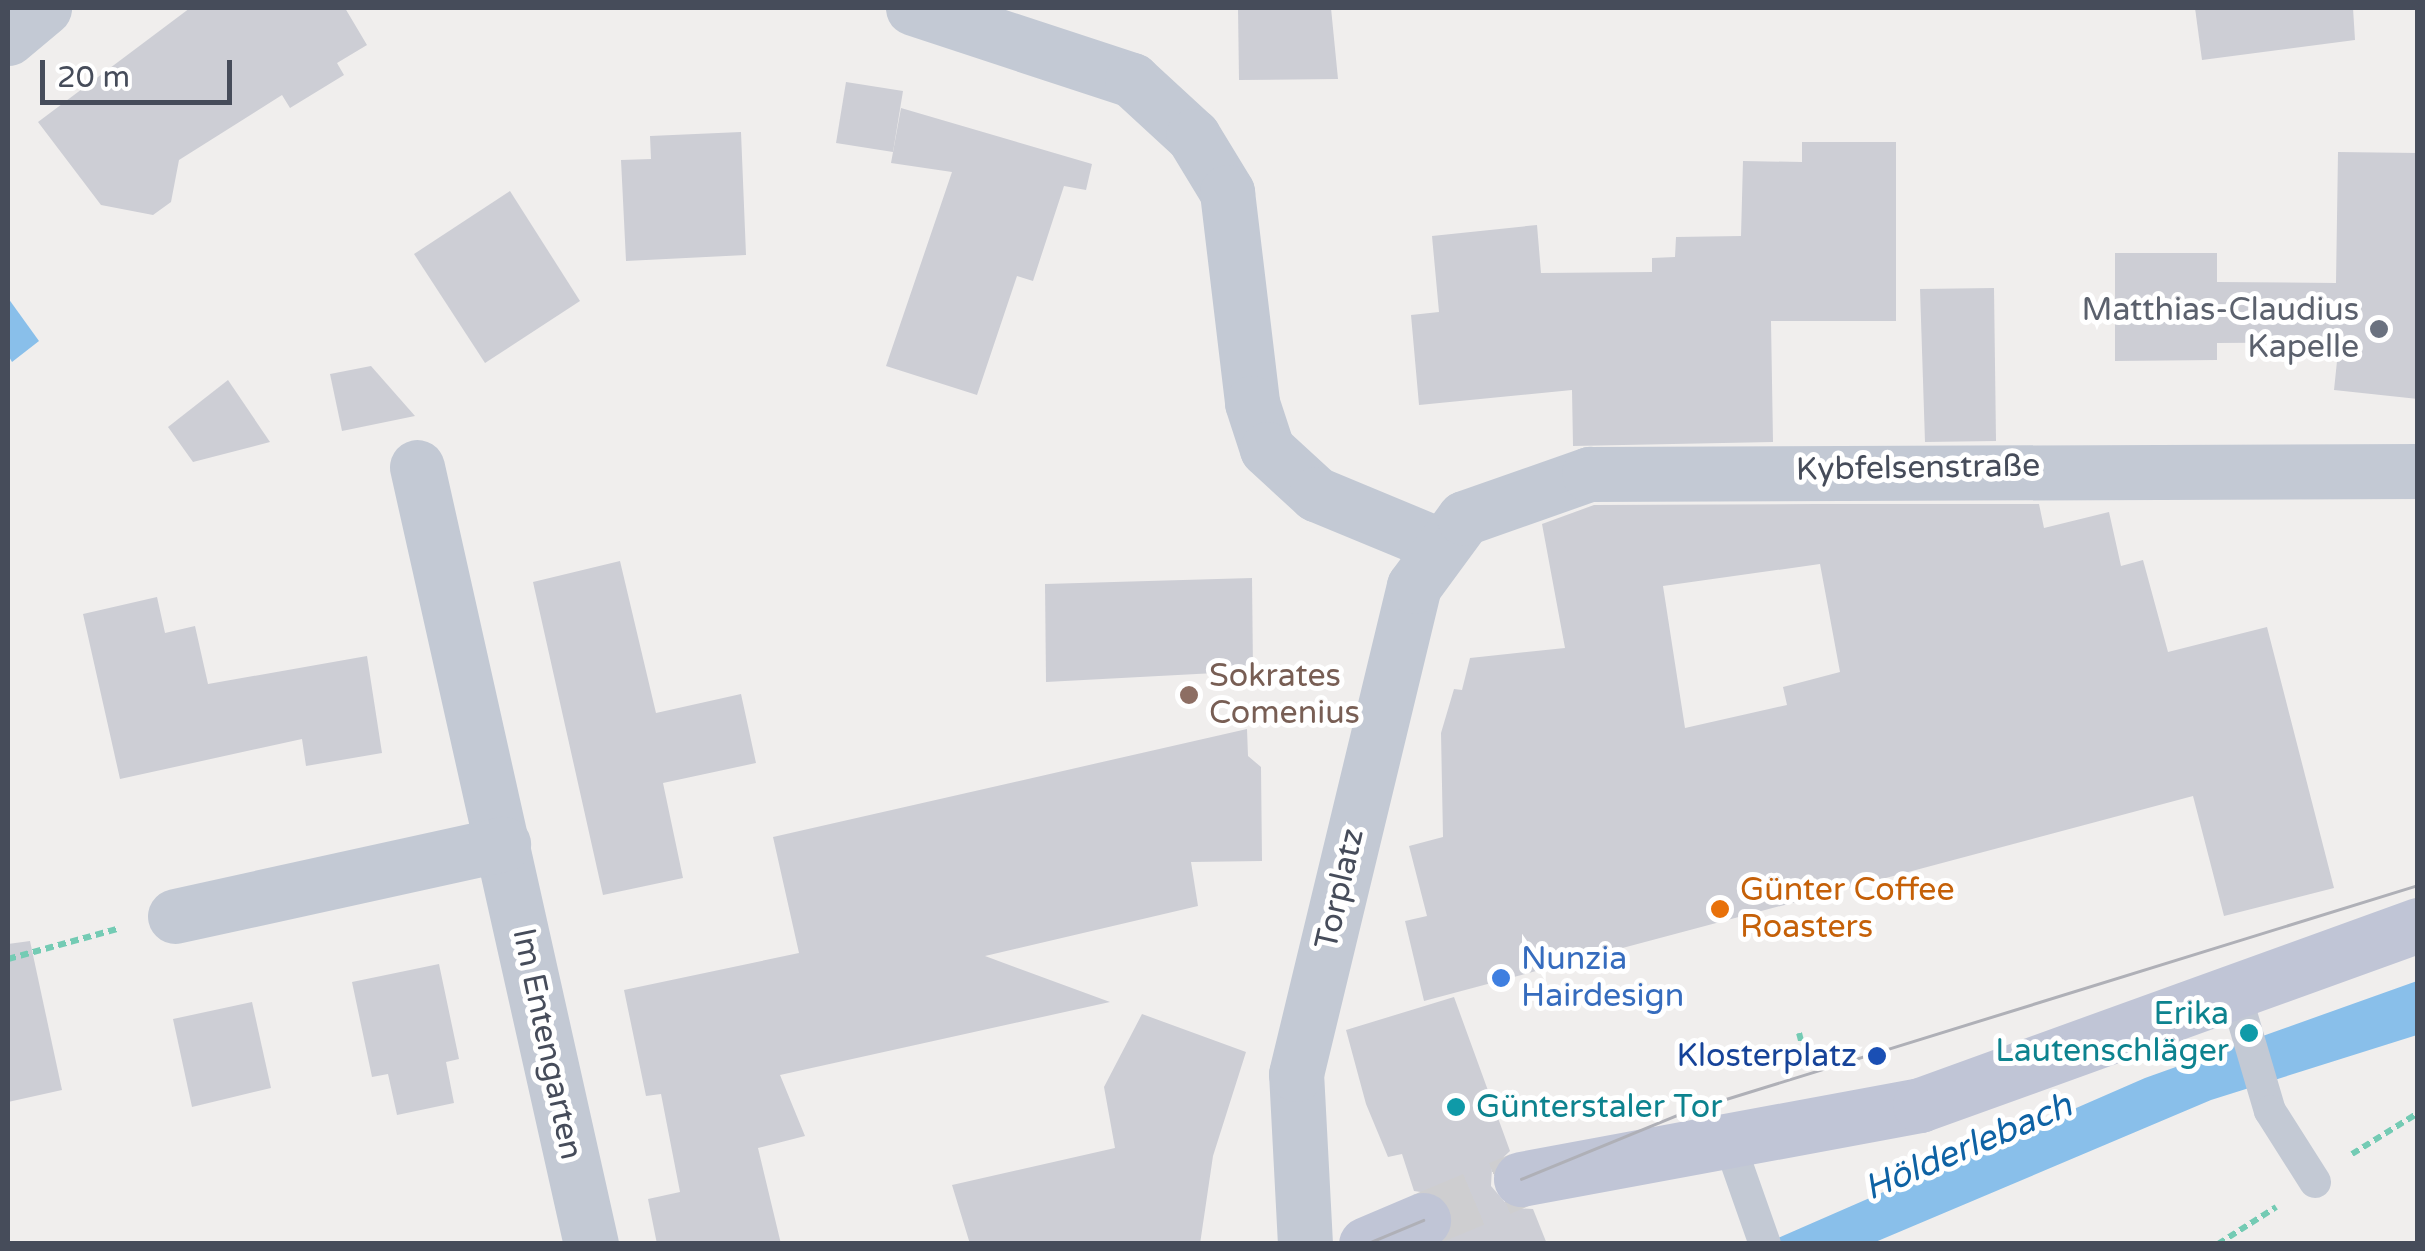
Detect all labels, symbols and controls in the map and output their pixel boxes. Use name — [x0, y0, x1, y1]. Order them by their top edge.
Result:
scale bar — [45, 40, 238, 102]
text: 20 m — [57, 59, 130, 96]
place label: Matthias-Claudius Kapelle — [2082, 292, 2359, 367]
marker: Matthias-Claudius Kapelle — [2368, 318, 2390, 340]
street label: Kybfelsenstraße — [1796, 447, 2040, 489]
place label: Sokrates Comenius — [1209, 658, 1360, 733]
marker: Sokrates Comenius — [1178, 684, 1200, 706]
street label: Torplatz — [1307, 825, 1373, 953]
place label: Günter Coffee Roasters — [1740, 872, 1955, 947]
marker: Günter Coffee Roasters — [1709, 898, 1731, 920]
street label: Im Entengarten — [504, 925, 590, 1163]
place label: Nunzia Hairdesign — [1521, 941, 1684, 1016]
marker: Nunzia Hairdesign — [1490, 967, 1512, 989]
place label: Erika Lautenschläger — [1995, 996, 2229, 1071]
marker: Erika Lautenschläger — [2238, 1022, 2260, 1044]
place label: Klosterplatz — [1677, 1037, 1857, 1075]
marker: Klosterplatz — [1866, 1045, 1888, 1067]
water label: Hölderlebach — [1858, 1084, 2078, 1210]
place label: Günterstaler Tor — [1476, 1088, 1722, 1126]
marker: Günterstaler Tor — [1445, 1096, 1467, 1118]

